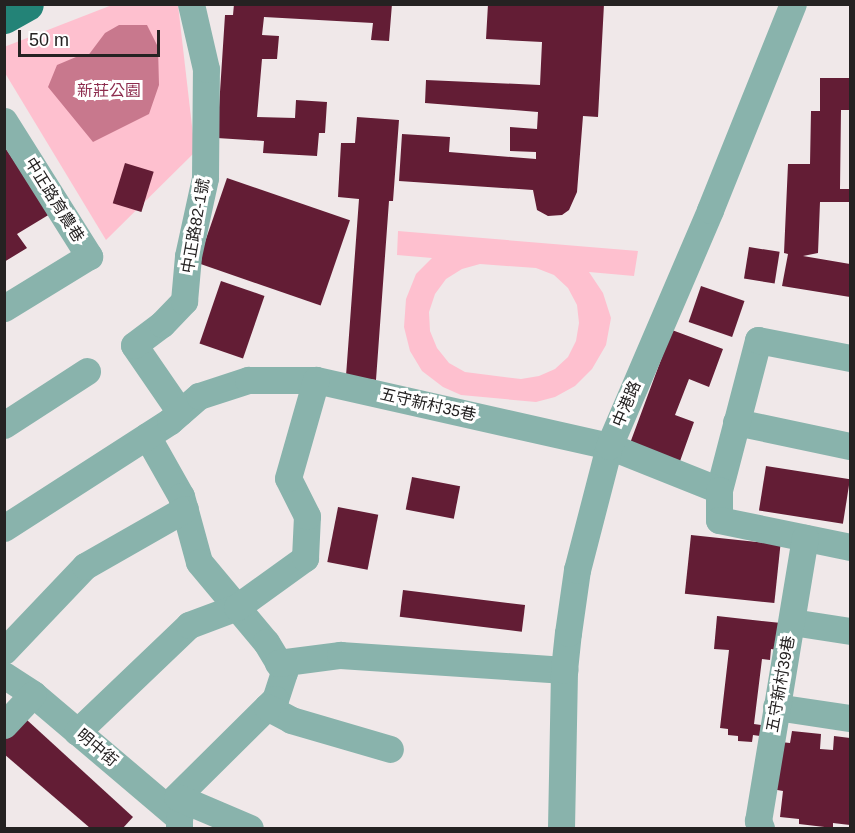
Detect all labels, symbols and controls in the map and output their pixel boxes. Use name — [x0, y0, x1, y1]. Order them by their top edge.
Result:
scale bar — [21, 18, 164, 56]
text: 50 m — [29, 30, 69, 50]
park label: 新莊公園 — [77, 81, 141, 101]
street label: 中正路育農巷 — [20, 154, 88, 246]
street label: 中正路82-1號 — [178, 177, 214, 275]
street label: 中港路 — [609, 378, 645, 430]
street label: 五守新村35巷 — [378, 385, 478, 425]
street label: 五守新村39巷 — [763, 634, 799, 734]
street label: 明中街 — [72, 725, 122, 771]

